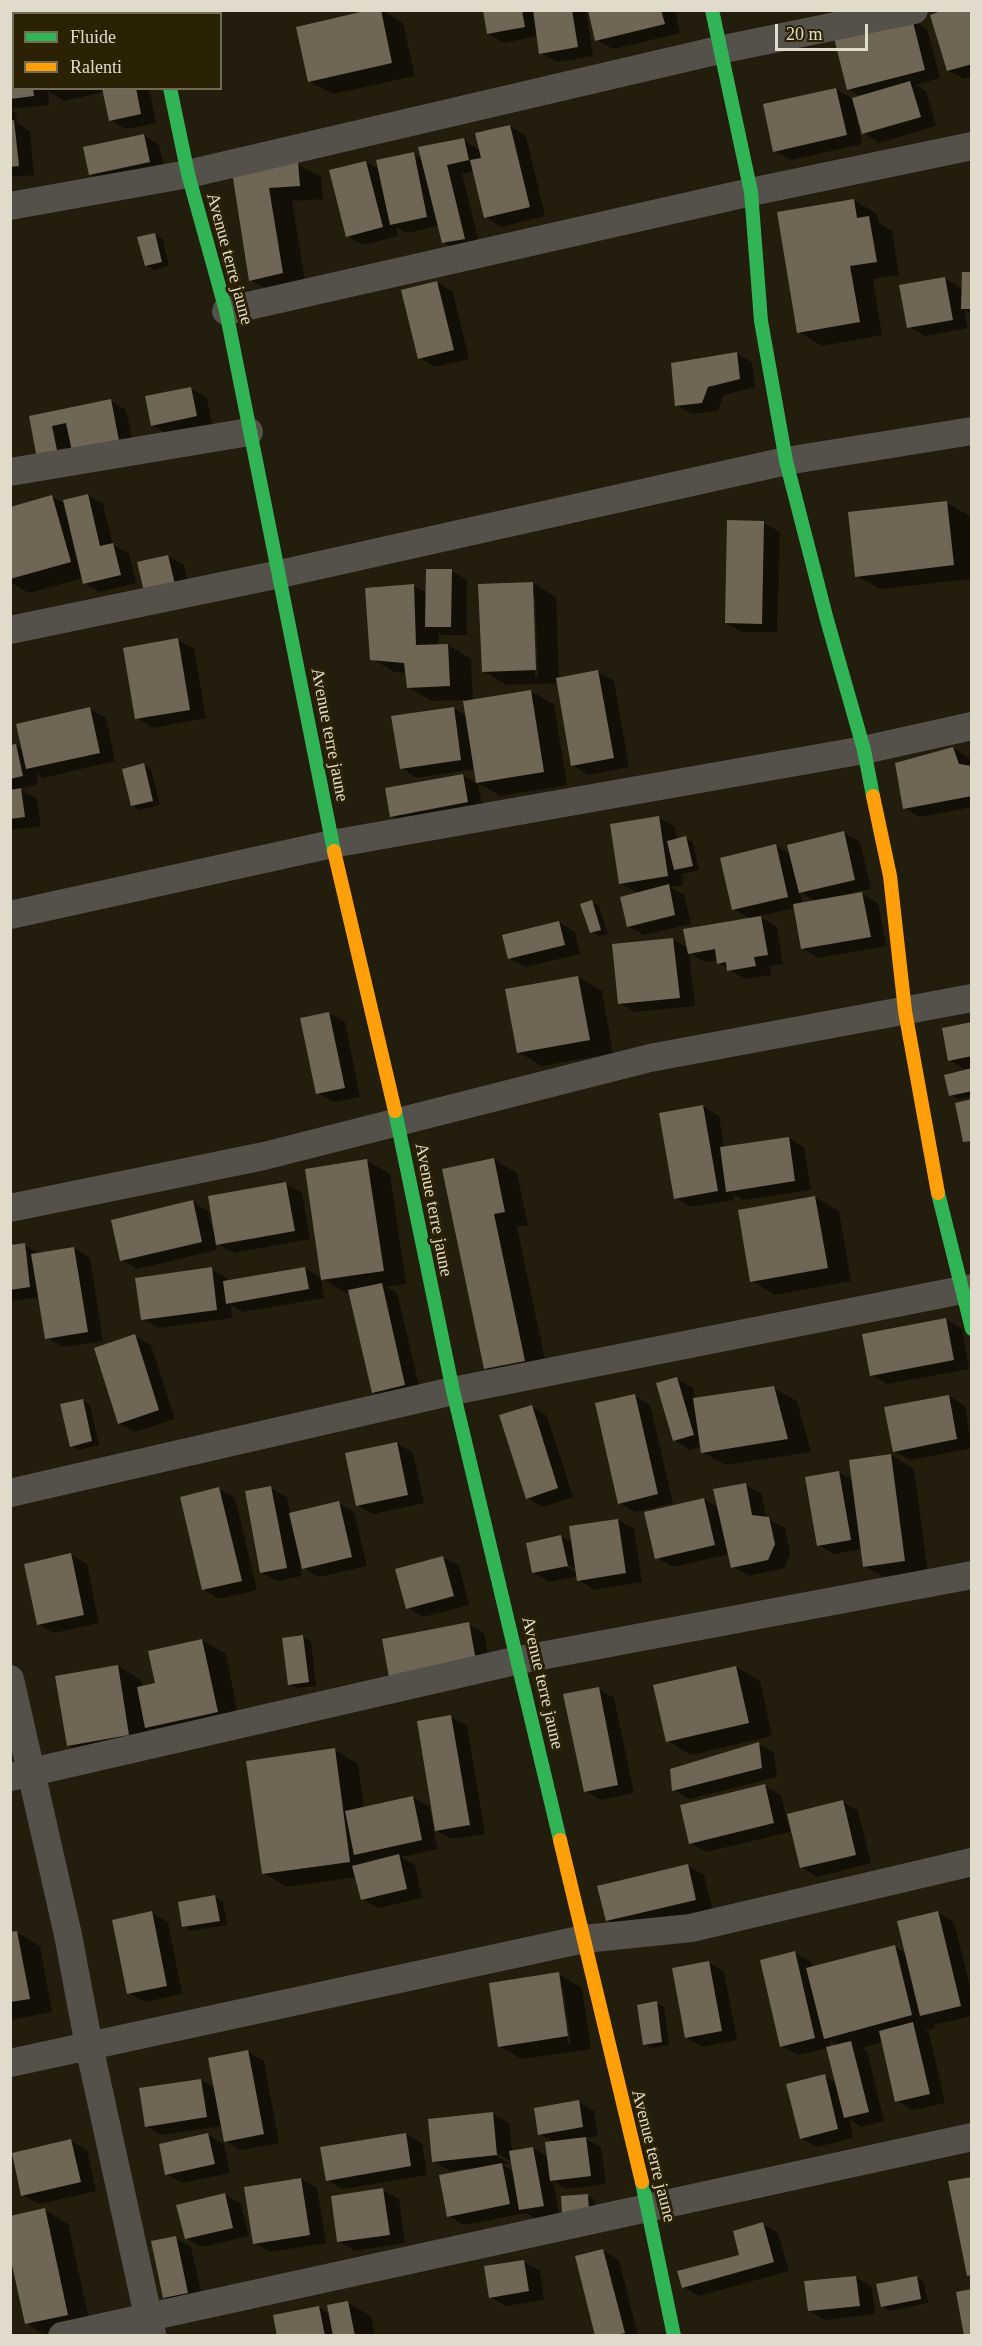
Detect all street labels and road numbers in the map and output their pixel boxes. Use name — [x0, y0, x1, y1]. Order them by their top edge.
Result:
street label: Avenue terre jaune — [201, 191, 257, 327]
street label: Avenue terre jaune — [305, 666, 353, 804]
street label: Avenue terre jaune — [409, 1141, 457, 1279]
street label: Avenue terre jaune — [516, 1615, 568, 1751]
street label: Avenue terre jaune — [626, 2088, 680, 2224]

